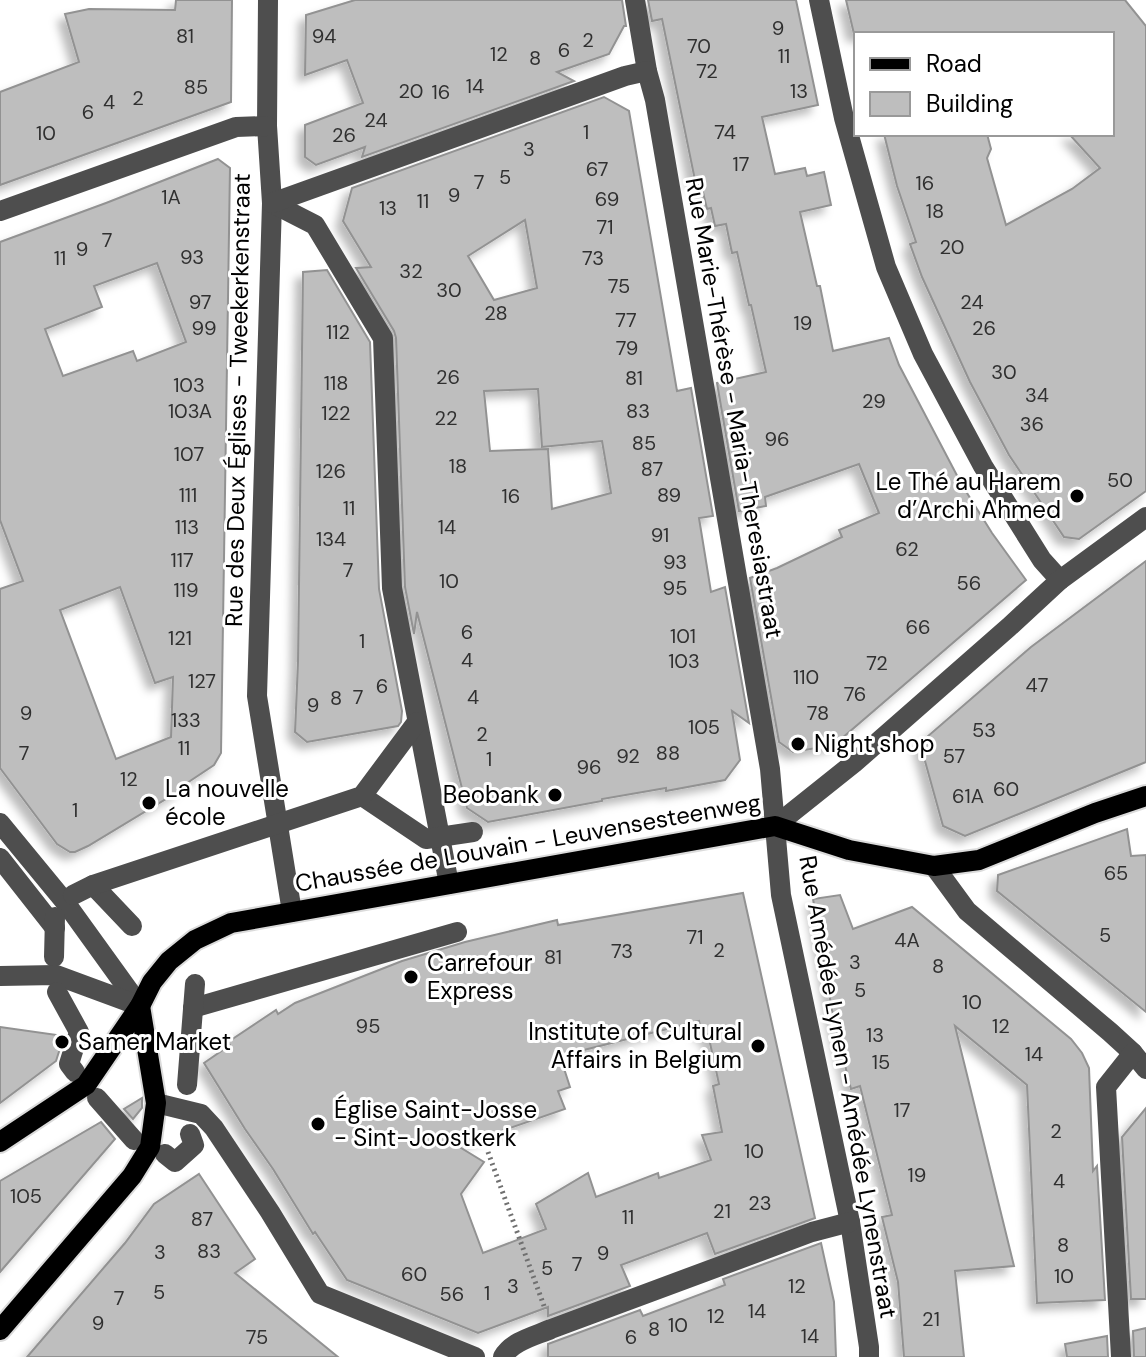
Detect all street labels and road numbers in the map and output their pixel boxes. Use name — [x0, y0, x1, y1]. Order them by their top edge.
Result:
street label: Rue des Deux Églises - Tweekerkenstraat — [218, 173, 257, 627]
street label: Rue Marie-Thérèse - Maria-Theresiastraat — [679, 175, 790, 641]
street label: Chaussée de Louvain - Leuvensesteenweg — [293, 786, 763, 899]
street label: Rue Amédée Lynen - Amédée Lynenstraat — [792, 853, 905, 1321]

